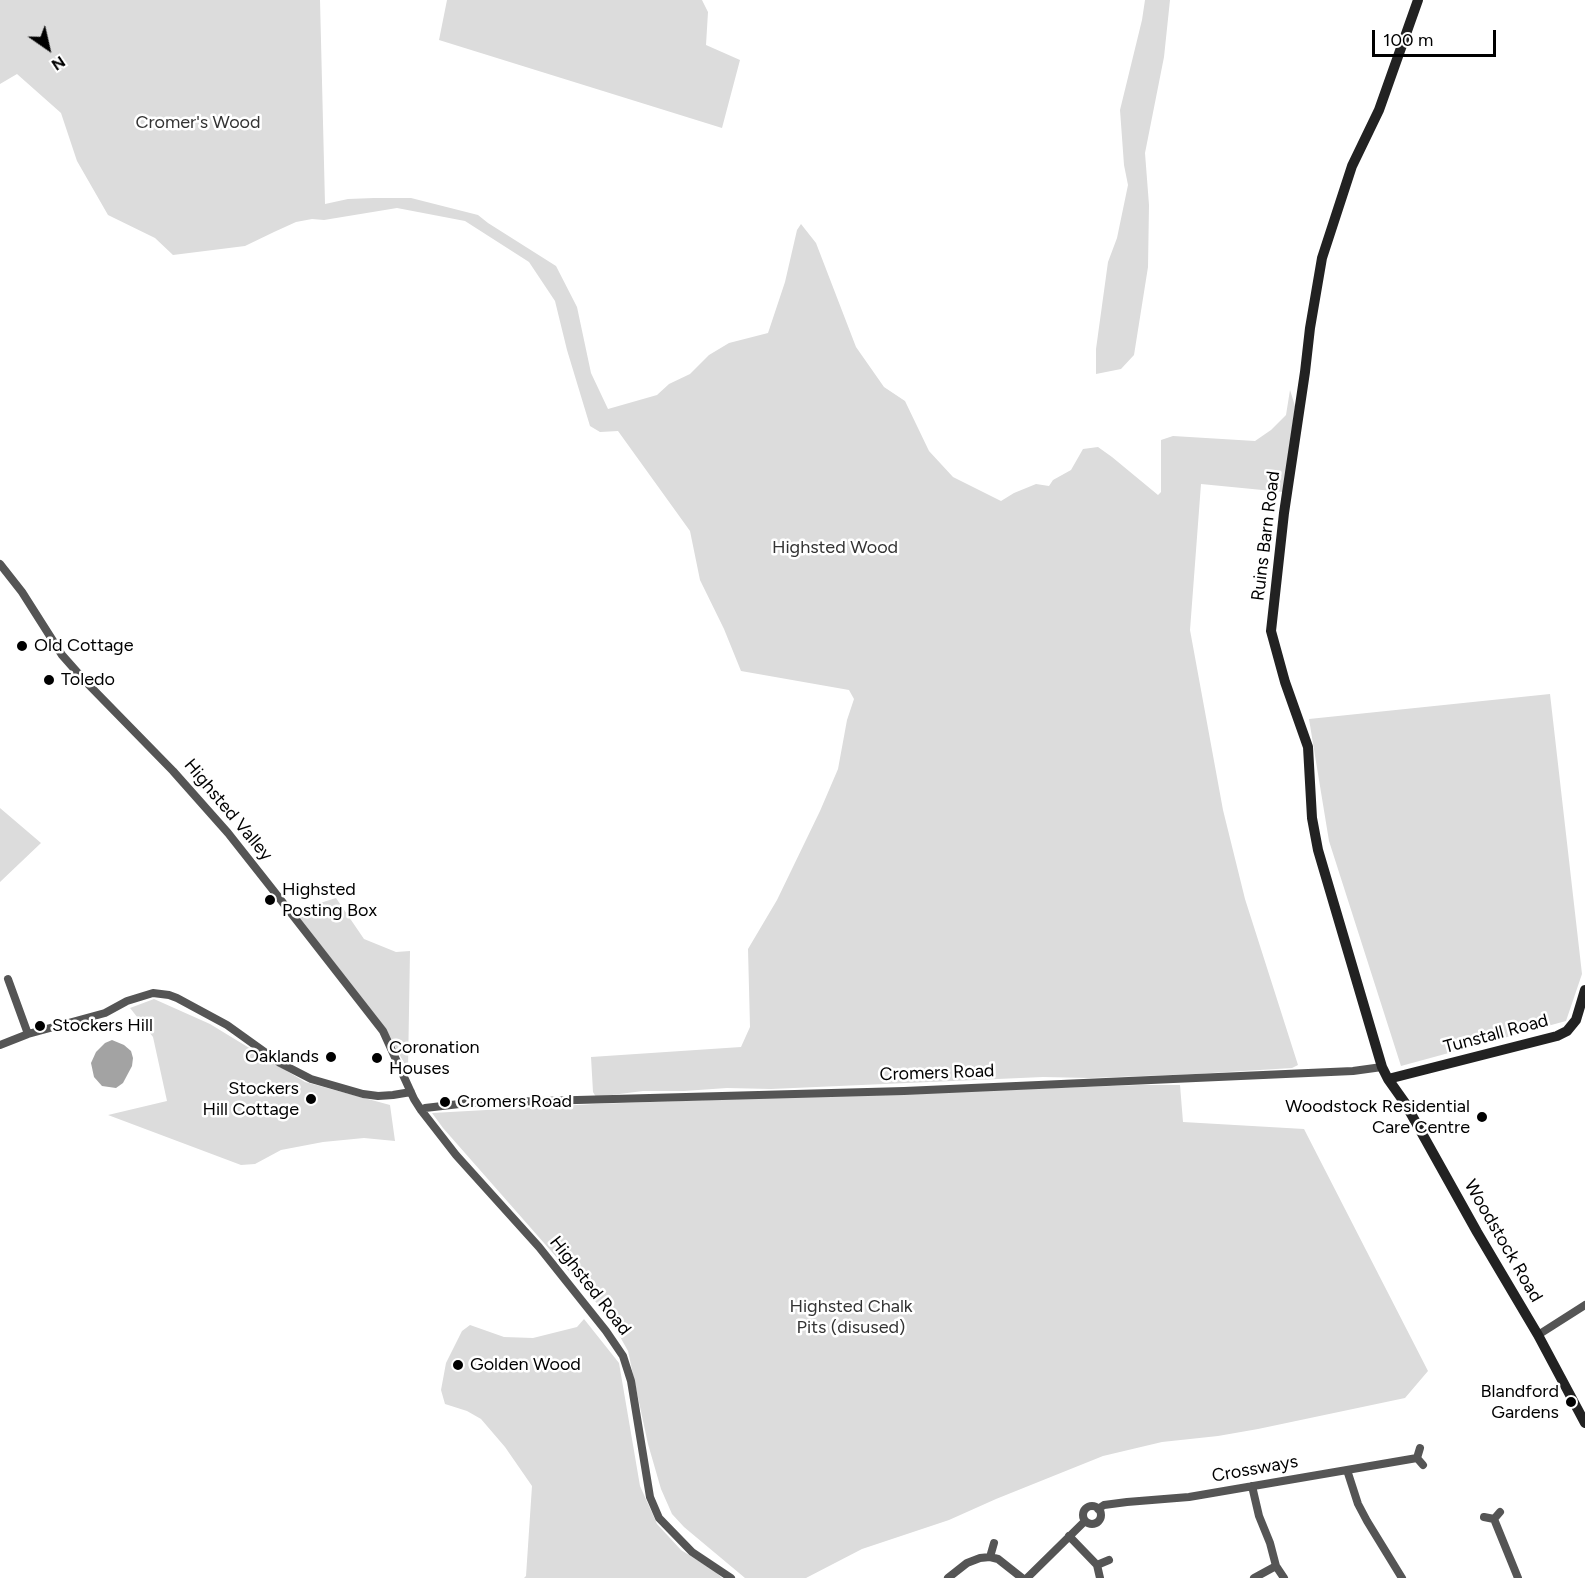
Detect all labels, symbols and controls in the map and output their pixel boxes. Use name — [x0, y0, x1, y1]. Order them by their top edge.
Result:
north arrow — [18, 18, 78, 78]
scale bar — [1375, 18, 1500, 56]
text: 100 m — [1383, 29, 1433, 51]
text: N — [48, 52, 69, 75]
park label: Cromer's Wood — [135, 112, 261, 134]
street label: Ruins Barn Road — [1247, 470, 1285, 602]
park label: Highsted Wood — [772, 537, 898, 559]
place label: Old Cottage — [34, 635, 133, 657]
marker: Old Cottage — [15, 639, 29, 653]
place label: Toledo — [61, 669, 115, 691]
marker: Toledo — [42, 673, 56, 687]
street label: Highsted Valley — [179, 755, 277, 865]
place label: Highsted Posting Box — [282, 879, 377, 922]
marker: Highsted Posting Box — [263, 893, 277, 907]
street label: Tunstall Road — [1441, 1010, 1551, 1058]
place label: Stockers Hill — [52, 1015, 153, 1037]
marker: Stockers Hill — [33, 1019, 47, 1033]
place label: Coronation Houses — [389, 1037, 480, 1080]
place label: Oaklands — [245, 1046, 319, 1068]
marker: Oaklands — [324, 1050, 338, 1064]
marker: Coronation Houses — [370, 1051, 384, 1065]
street label: Cromers Road — [879, 1060, 995, 1086]
place label: Stockers Hill Cottage — [202, 1078, 299, 1120]
place label: Cromers Road — [457, 1091, 572, 1113]
marker: Stockers Hill Cottage — [304, 1092, 318, 1106]
marker: Cromers Road — [438, 1095, 452, 1109]
place label: Woodstock Residential Care Centre — [1285, 1096, 1470, 1138]
marker: Woodstock Residential Care Centre — [1475, 1110, 1489, 1124]
street label: Woodstock Road — [1459, 1176, 1547, 1306]
street label: Highsted Road — [545, 1232, 635, 1340]
park label: Highsted Chalk Pits (disused) — [789, 1296, 913, 1338]
place label: Golden Wood — [470, 1354, 581, 1376]
marker: Golden Wood — [451, 1358, 465, 1372]
place label: Blandford Gardens — [1481, 1381, 1559, 1424]
marker: Blandford Gardens — [1564, 1395, 1578, 1409]
street label: Crossways — [1210, 1451, 1300, 1487]

